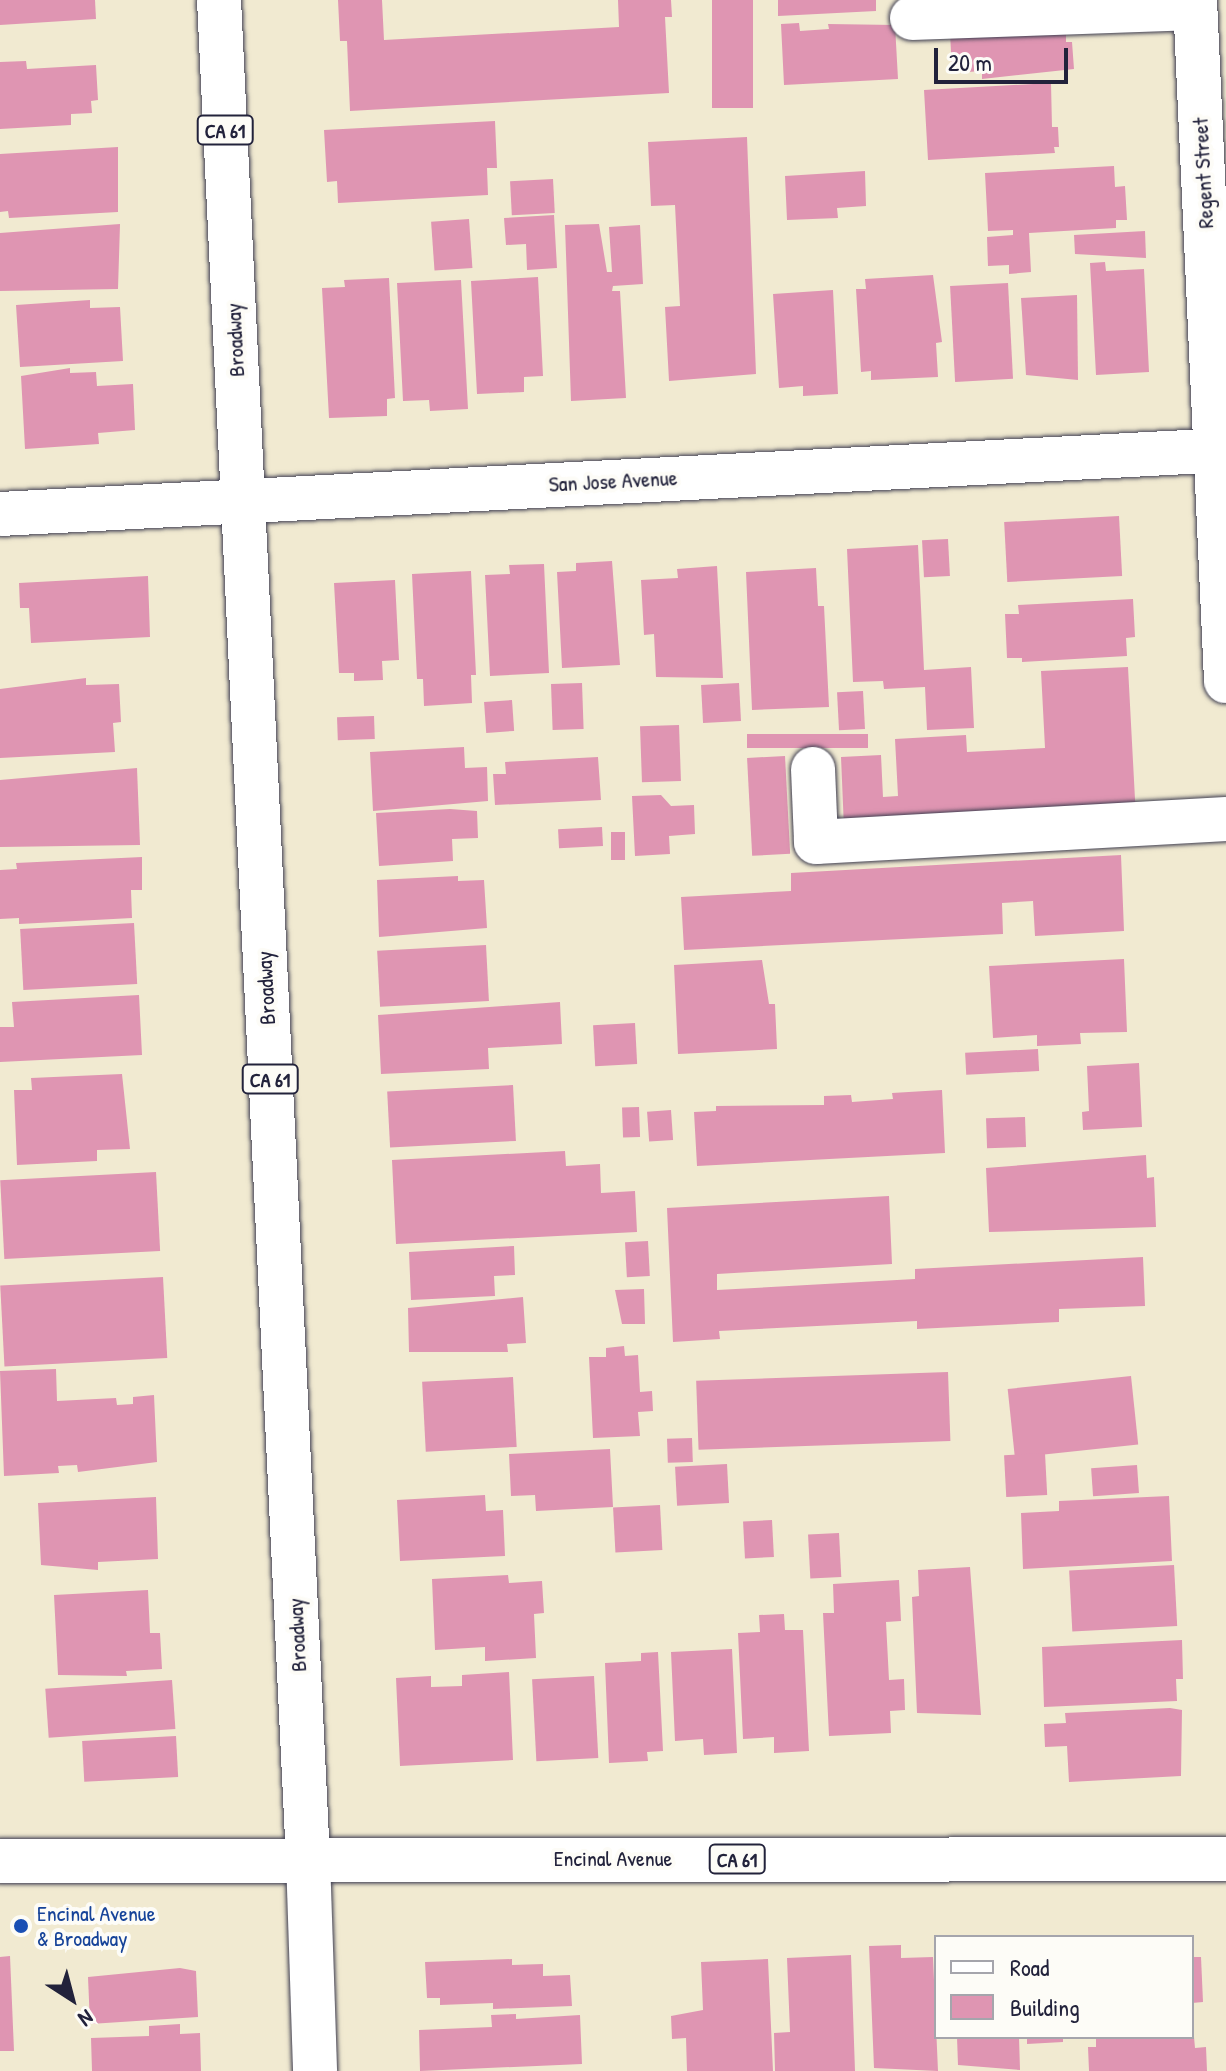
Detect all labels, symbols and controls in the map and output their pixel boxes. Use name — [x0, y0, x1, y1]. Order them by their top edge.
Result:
scale bar — [938, 32, 1072, 82]
text: 20 m — [948, 46, 992, 78]
road number: CA 61 — [195, 114, 255, 146]
street label: Regent Street — [1187, 117, 1219, 229]
street label: Broadway — [220, 302, 250, 378]
street label: San Jose Avenue — [548, 464, 678, 498]
street label: Broadway — [251, 950, 281, 1026]
road number: CA 61 — [240, 1063, 300, 1095]
street label: Broadway — [282, 1597, 312, 1673]
road number: CA 61 — [707, 1843, 767, 1875]
street label: Encinal Avenue — [554, 1846, 672, 1872]
place label: Encinal Avenue & Broadway — [37, 1900, 155, 1952]
marker: Encinal Avenue & Broadway — [12, 1917, 30, 1935]
legend — [934, 1935, 1194, 2039]
text: Road — [1010, 1951, 1049, 1983]
north arrow — [32, 1959, 112, 2039]
text: Building — [1010, 1991, 1080, 2023]
text: N — [73, 2003, 100, 2034]

